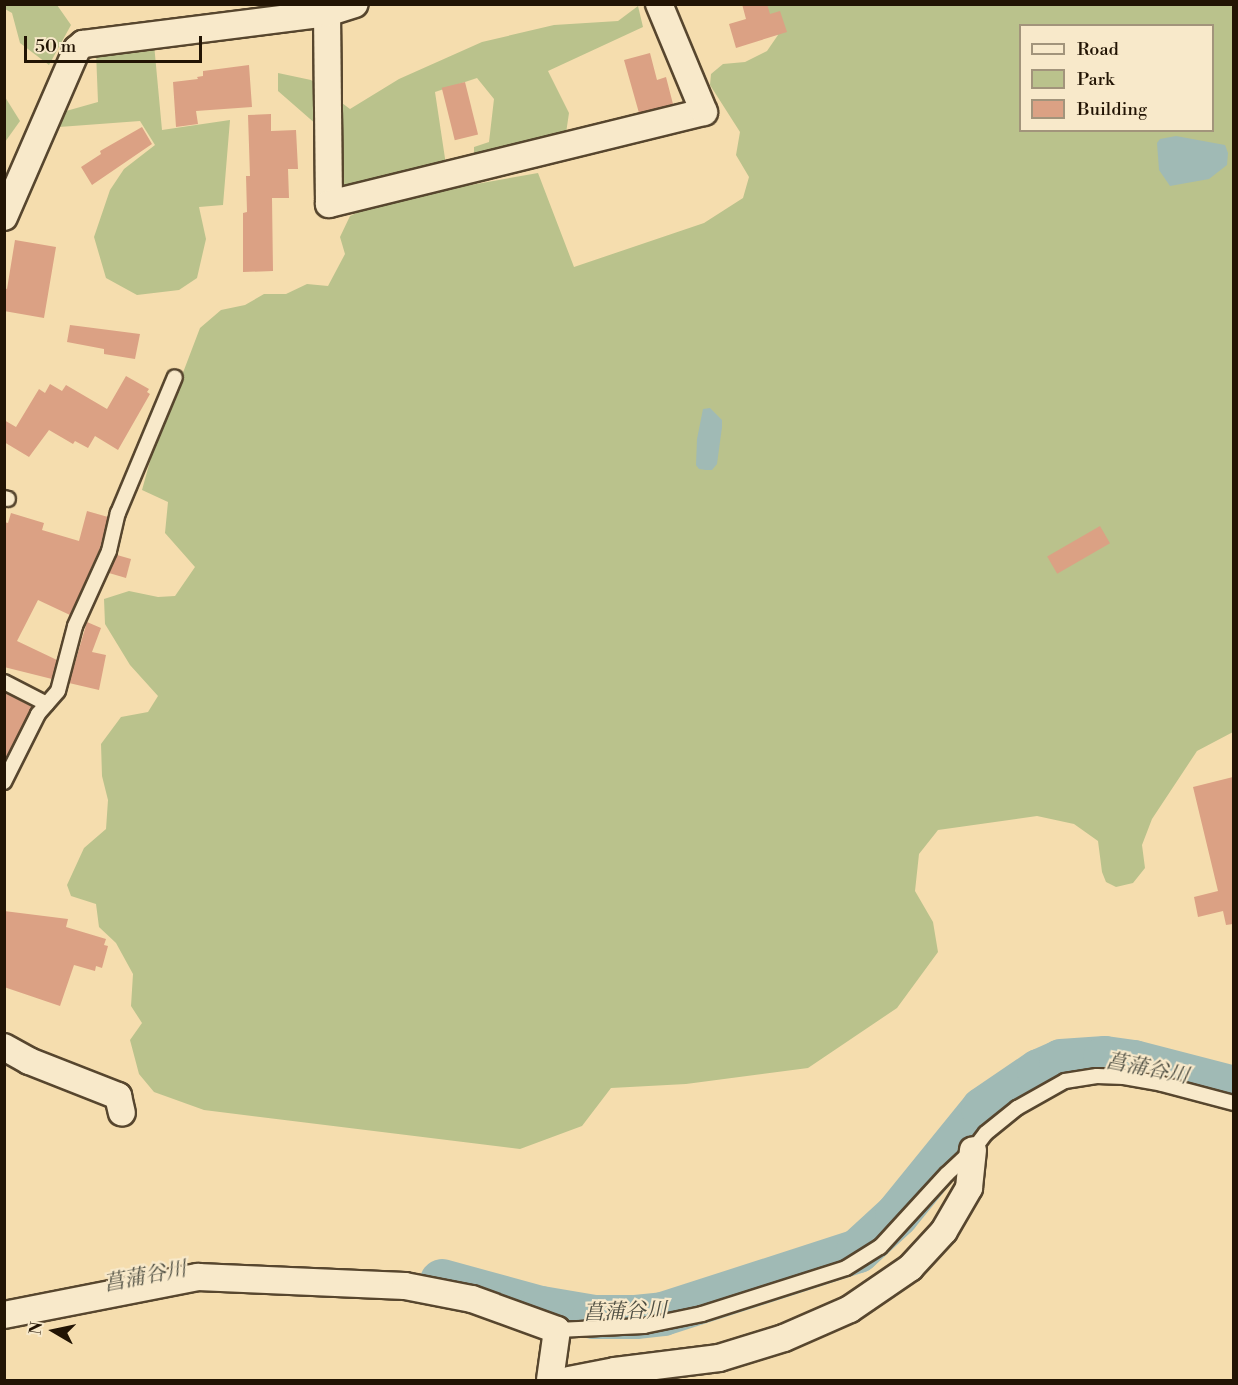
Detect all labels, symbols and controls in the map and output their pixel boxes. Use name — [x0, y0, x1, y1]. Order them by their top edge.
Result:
scale bar — [27, 24, 206, 62]
legend — [1019, 24, 1214, 132]
text: 50 m — [35, 35, 76, 58]
text: Road — [1077, 38, 1119, 61]
text: Park — [1077, 68, 1114, 91]
text: Building — [1077, 98, 1147, 121]
water label: 菖蒲谷川 — [1103, 1049, 1191, 1089]
water label: 菖蒲谷川 — [101, 1257, 189, 1297]
water label: 菖蒲谷川 — [583, 1298, 667, 1326]
north arrow — [24, 1301, 84, 1361]
text: N — [25, 1320, 47, 1336]

